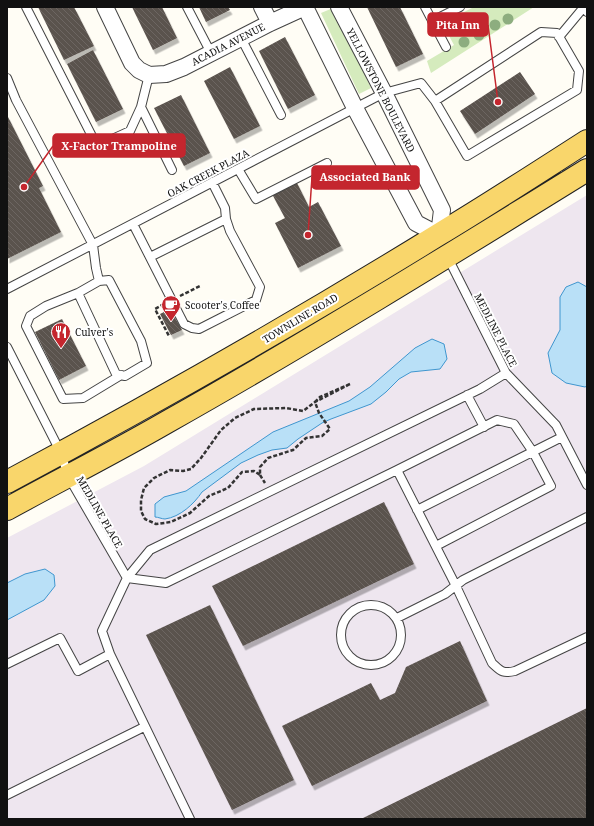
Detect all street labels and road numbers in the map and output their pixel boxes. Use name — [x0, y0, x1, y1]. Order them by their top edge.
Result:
street label: ACADIA AVENUE — [189, 19, 267, 69]
street label: YELLOWSTONE BOULEVARD — [343, 24, 419, 155]
street label: OAK CREEK PLAZA — [165, 145, 252, 201]
street label: TOWNLINE ROAD — [260, 290, 340, 346]
street label: MEDLINE PLACE — [471, 291, 521, 369]
street label: MEDLINE PLACE — [74, 474, 126, 550]

